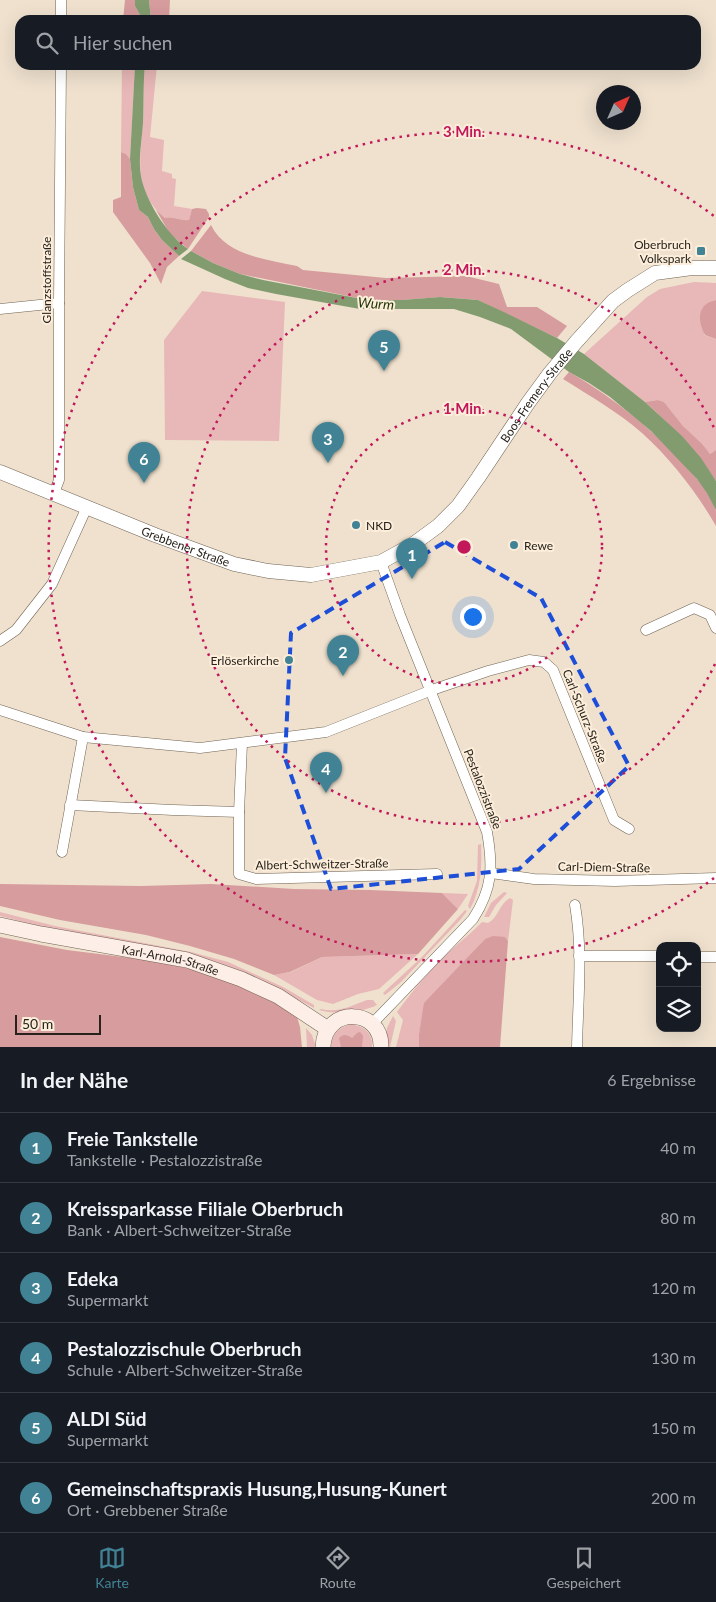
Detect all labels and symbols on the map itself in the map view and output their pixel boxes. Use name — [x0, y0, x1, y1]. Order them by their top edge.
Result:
north arrow — [596, 85, 641, 130]
text: 3 Min. — [443, 122, 485, 140]
street label: Glanzstoffstraße — [39, 237, 54, 323]
place label: Oberbruch Volkspark — [634, 237, 692, 266]
marker: Oberbruch Volkspark — [695, 245, 707, 257]
text: 2 Min. — [443, 260, 485, 278]
water label: Wurm — [357, 293, 395, 313]
pin: 5 — [368, 330, 400, 371]
street label: Boos-Fremery-Straße — [497, 345, 575, 445]
text: 1 Min. — [443, 399, 485, 417]
pin: 3 — [312, 422, 344, 463]
pin: 6 — [128, 442, 160, 483]
place label: NKD — [366, 518, 392, 533]
marker: NKD — [350, 519, 362, 531]
street label: Grebbener Straße — [139, 523, 232, 569]
pin: 1 — [396, 538, 428, 579]
centre of rings — [455, 538, 473, 556]
place label: Rewe — [524, 538, 553, 553]
marker: Rewe — [508, 539, 520, 551]
your location — [460, 604, 486, 630]
pin: 2 — [327, 635, 359, 676]
place label: Erlöserkirche — [210, 653, 279, 668]
marker: Erlöserkirche — [283, 654, 295, 666]
street label: Carl-Schurz-Straße — [559, 667, 611, 765]
street label: Pestalozzistraße — [461, 747, 505, 831]
pin: 4 — [310, 752, 342, 793]
street label: Albert-Schweitzer-Straße — [255, 855, 389, 873]
street label: Carl-Diem-Straße — [558, 859, 650, 875]
street label: Karl-Arnold-Straße — [121, 941, 221, 978]
scale bar — [15, 1012, 101, 1035]

